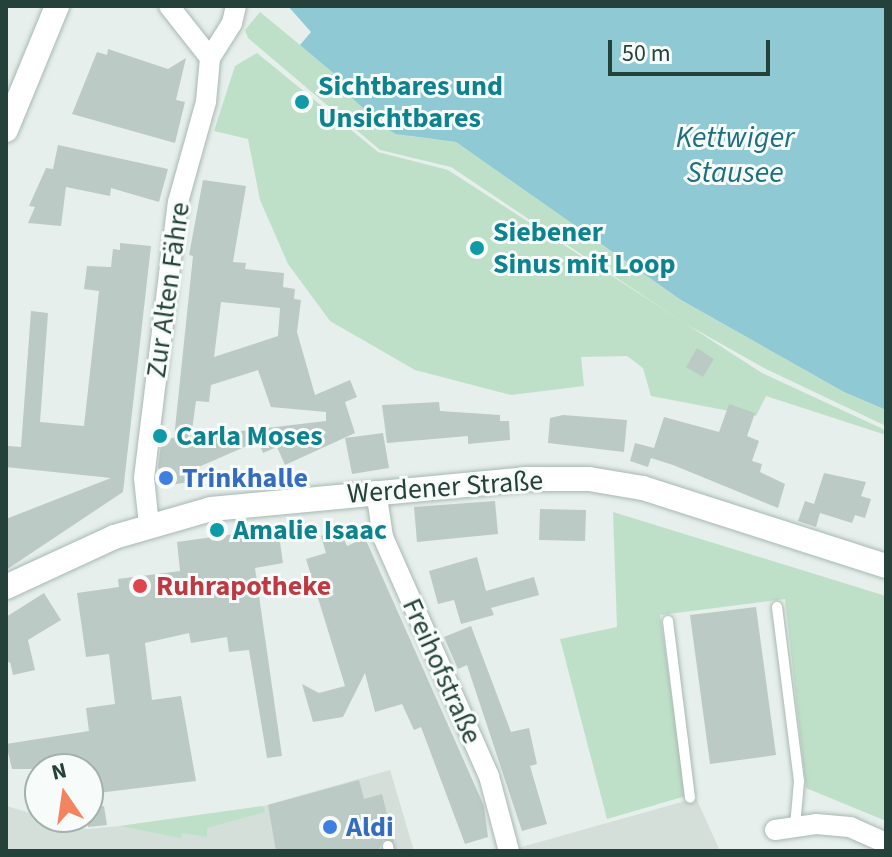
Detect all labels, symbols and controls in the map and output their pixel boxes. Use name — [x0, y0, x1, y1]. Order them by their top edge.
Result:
scale bar — [612, 24, 774, 74]
text: 50 m — [622, 36, 671, 71]
place label: Sichtbares und Unsichtbares — [318, 69, 503, 135]
marker: Sichtbares und Unsichtbares — [293, 93, 311, 111]
water label: Kettwiger Stausee — [676, 120, 794, 190]
street label: Zur Alten Fähre — [139, 200, 197, 380]
place label: Siebener Sinus mit Loop — [493, 215, 676, 281]
marker: Siebener Sinus mit Loop — [468, 239, 486, 257]
place label: Carla Moses — [176, 419, 323, 453]
marker: Carla Moses — [151, 427, 169, 445]
place label: Trinkhalle — [182, 461, 308, 495]
street label: Werdener Straße — [346, 463, 544, 511]
marker: Trinkhalle — [157, 469, 175, 487]
place label: Amalie Isaac — [233, 513, 387, 547]
marker: Amalie Isaac — [208, 521, 226, 539]
place label: Ruhrapotheke — [156, 569, 331, 603]
marker: Ruhrapotheke — [131, 577, 149, 595]
street label: Freihofstraße — [395, 593, 489, 749]
north arrow — [24, 753, 104, 833]
text: N — [48, 754, 70, 789]
place label: Aldi — [346, 810, 394, 844]
marker: Aldi — [321, 818, 339, 836]

